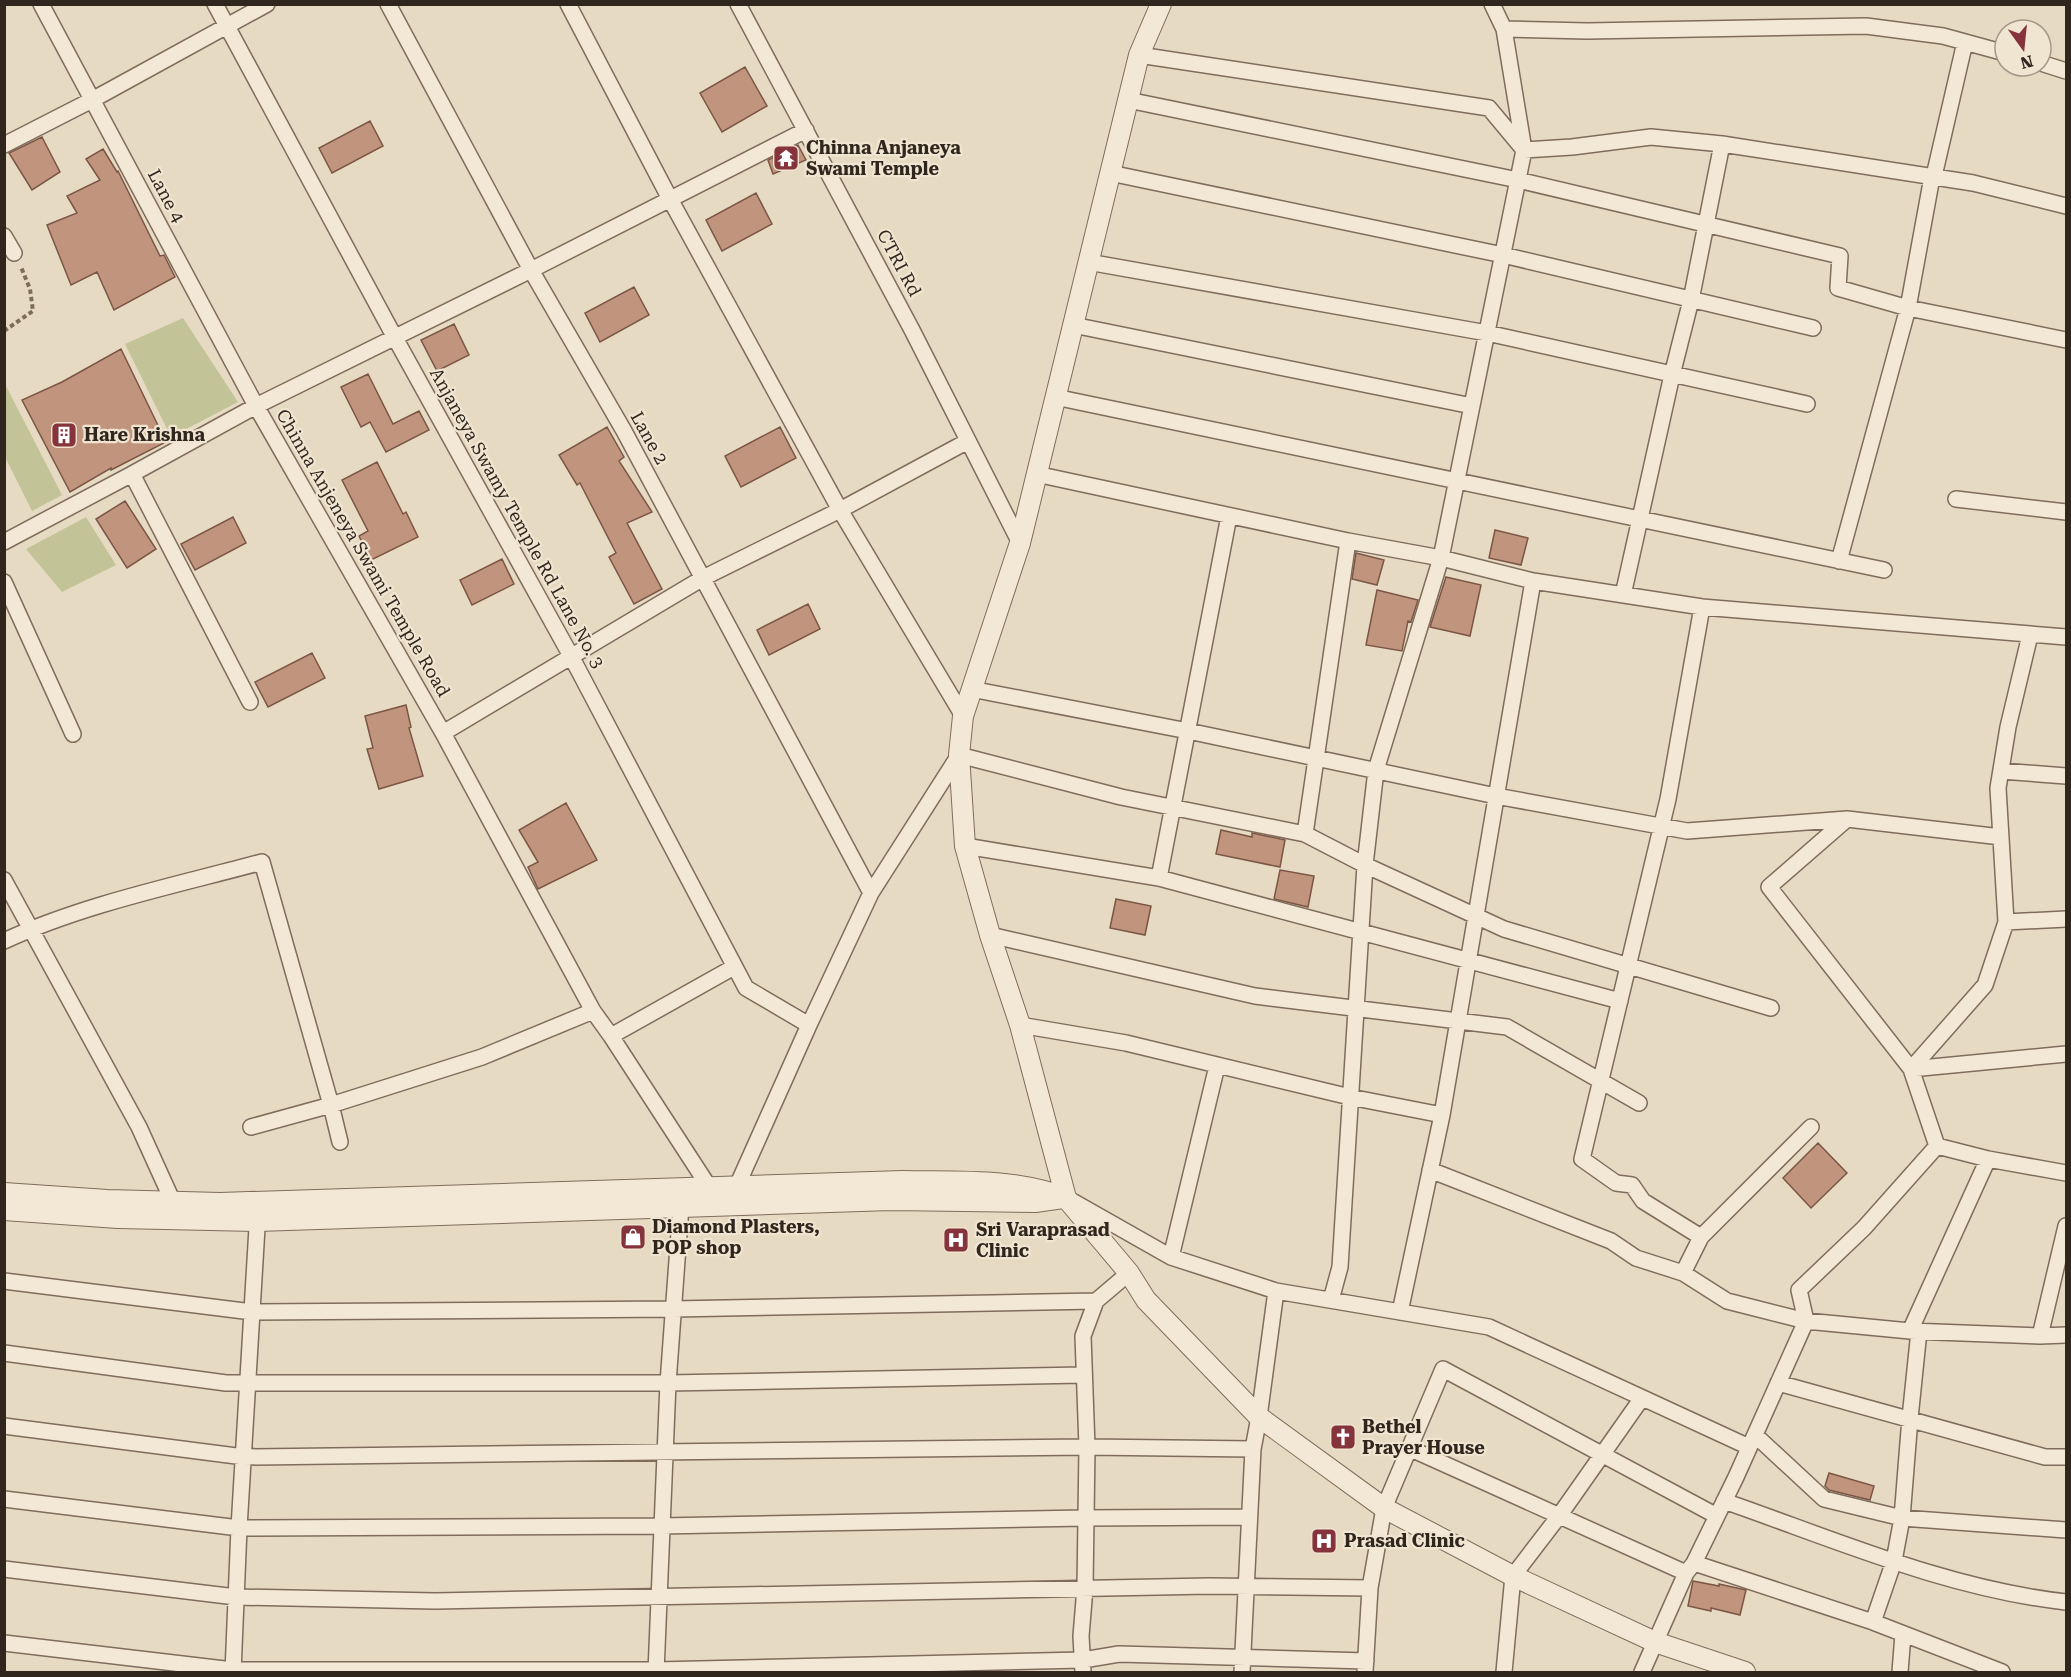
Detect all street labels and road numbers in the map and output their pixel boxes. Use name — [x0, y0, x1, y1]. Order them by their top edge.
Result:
street label: Lane 4 — [144, 166, 189, 226]
street label: CTRI Rd — [873, 226, 926, 300]
street label: Anjaneya Swamy Temple Rd Lane No. 3 — [426, 364, 609, 672]
street label: Chinna Anjeneya Swami Temple Road — [272, 405, 455, 701]
street label: Lane 2 — [626, 408, 672, 468]

